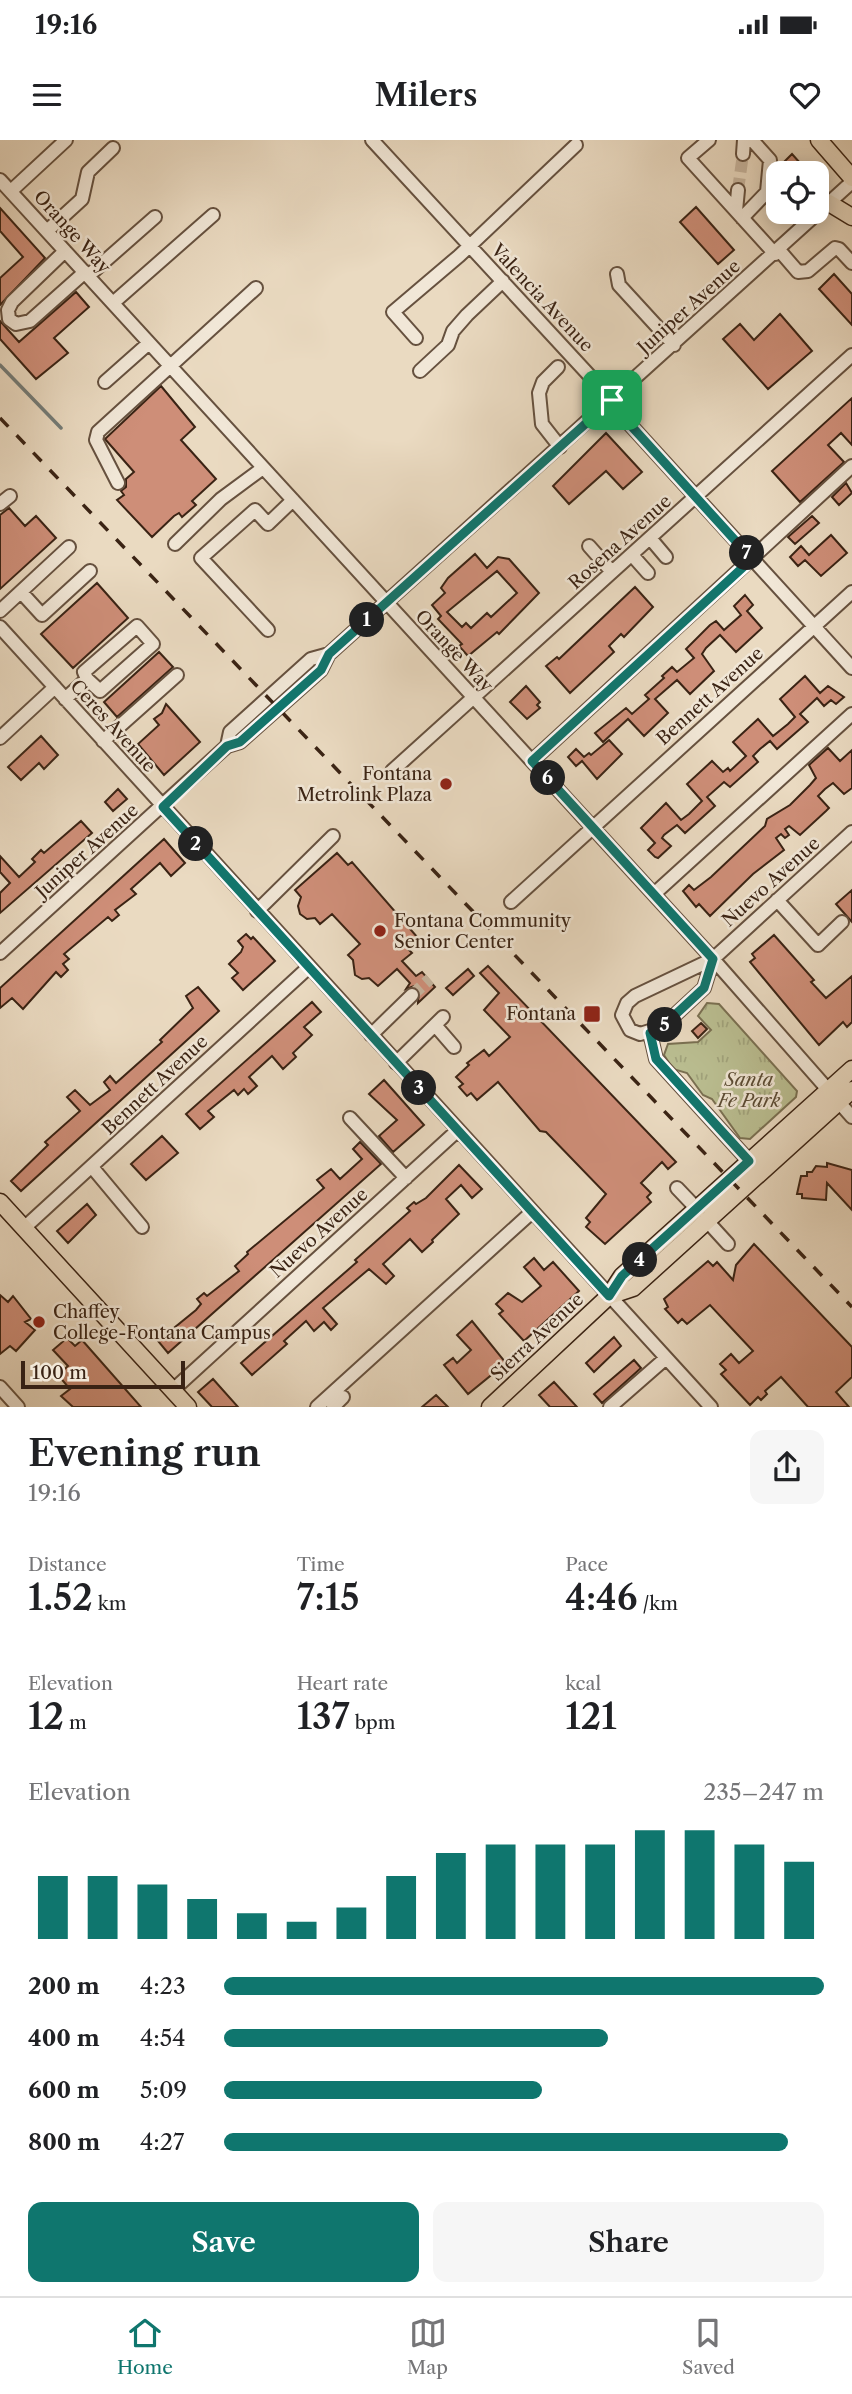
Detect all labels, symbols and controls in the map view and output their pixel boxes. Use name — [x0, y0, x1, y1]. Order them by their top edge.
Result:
text: 19:16 — [35, 9, 97, 41]
text: Milers — [374, 75, 478, 114]
icon: menu — [28, 76, 66, 114]
icon: heart — [786, 76, 824, 114]
map controls — [766, 161, 829, 224]
button: locate — [766, 161, 829, 224]
street label: Orange Way — [29, 186, 116, 279]
street label: Valencia Avenue — [486, 239, 598, 357]
street label: Juniper Avenue — [631, 255, 745, 361]
pin — [582, 370, 642, 430]
icon: arrive — [593, 381, 631, 419]
street label: Rosena Avenue — [564, 490, 676, 594]
pin: 7 — [730, 536, 764, 570]
text: 7 — [742, 541, 751, 564]
pin: 1 — [350, 602, 384, 638]
street label: Orange Way — [410, 605, 498, 697]
text: 1 — [362, 608, 371, 631]
street label: Bennett Avenue — [652, 642, 768, 750]
street label: Ceres Avenue — [66, 675, 160, 777]
pin: 6 — [530, 760, 566, 796]
place label: Fontana Metrolink Plaza — [297, 763, 433, 806]
text: 6 — [542, 766, 553, 789]
marker: Fontana Metrolink Plaza — [438, 776, 454, 792]
street label: Juniper Avenue — [29, 799, 143, 905]
pin: 2 — [178, 826, 214, 862]
text: 2 — [190, 832, 201, 855]
street label: Nuevo Avenue — [718, 832, 824, 932]
place label: Fontana Community Senior Center — [394, 910, 572, 953]
marker: Fontana Community Senior Center — [372, 923, 388, 939]
place label: Fontana — [506, 1003, 576, 1025]
marker: Fontana — [582, 1004, 602, 1024]
pin: 5 — [648, 1008, 682, 1043]
text: 5 — [659, 1013, 670, 1036]
street label: Bennett Avenue — [98, 1031, 212, 1139]
park label: Santa Fe Park — [716, 1069, 781, 1112]
pin: 3 — [402, 1070, 436, 1105]
text: 3 — [413, 1076, 424, 1099]
street label: Nuevo Avenue — [266, 1183, 372, 1283]
pin: 4 — [622, 1242, 658, 1278]
text: 4 — [634, 1248, 645, 1271]
street label: Sierra Avenue — [486, 1288, 588, 1386]
place label: Chaffey College-Fontana Campus — [53, 1301, 271, 1344]
marker: Chaffey College-Fontana Campus — [31, 1314, 47, 1330]
scale bar — [21, 1358, 186, 1390]
text: 100 m — [32, 1361, 87, 1384]
text: Evening run — [28, 1429, 261, 1476]
button: share — [750, 1430, 824, 1504]
text: 19:16 — [28, 1479, 81, 1507]
text: Distance — [28, 1553, 107, 1576]
text: Time — [297, 1553, 345, 1576]
text: Pace — [565, 1553, 608, 1576]
text: 1.52 — [28, 1576, 93, 1619]
text: 7:15 — [297, 1576, 359, 1619]
text: 4:46 — [565, 1576, 637, 1619]
text: km — [93, 1592, 126, 1615]
text: /km — [637, 1592, 678, 1615]
text: Elevation — [28, 1672, 113, 1695]
text: Heart rate — [297, 1672, 388, 1695]
text: kcal — [565, 1672, 601, 1695]
text: 12 — [28, 1695, 64, 1738]
text: 137 — [297, 1695, 350, 1738]
text: 121 — [565, 1695, 617, 1738]
text: m — [64, 1711, 87, 1734]
text: bpm — [350, 1711, 396, 1734]
text: Elevation — [28, 1778, 131, 1806]
text: 235–247 m — [703, 1778, 824, 1806]
text: 200 m — [28, 1972, 100, 2000]
text: 4:23 — [140, 1972, 186, 2000]
text: 400 m — [28, 2024, 100, 2052]
text: 4:54 — [140, 2024, 186, 2052]
text: 600 m — [28, 2076, 100, 2104]
text: 5:09 — [140, 2076, 187, 2104]
text: 800 m — [28, 2128, 100, 2156]
text: 4:27 — [140, 2128, 184, 2156]
button: Save — [28, 2202, 419, 2282]
button: Share — [433, 2202, 824, 2282]
tab: Home — [117, 2314, 173, 2379]
tab: Map — [407, 2314, 448, 2379]
tab: Saved — [682, 2314, 735, 2379]

